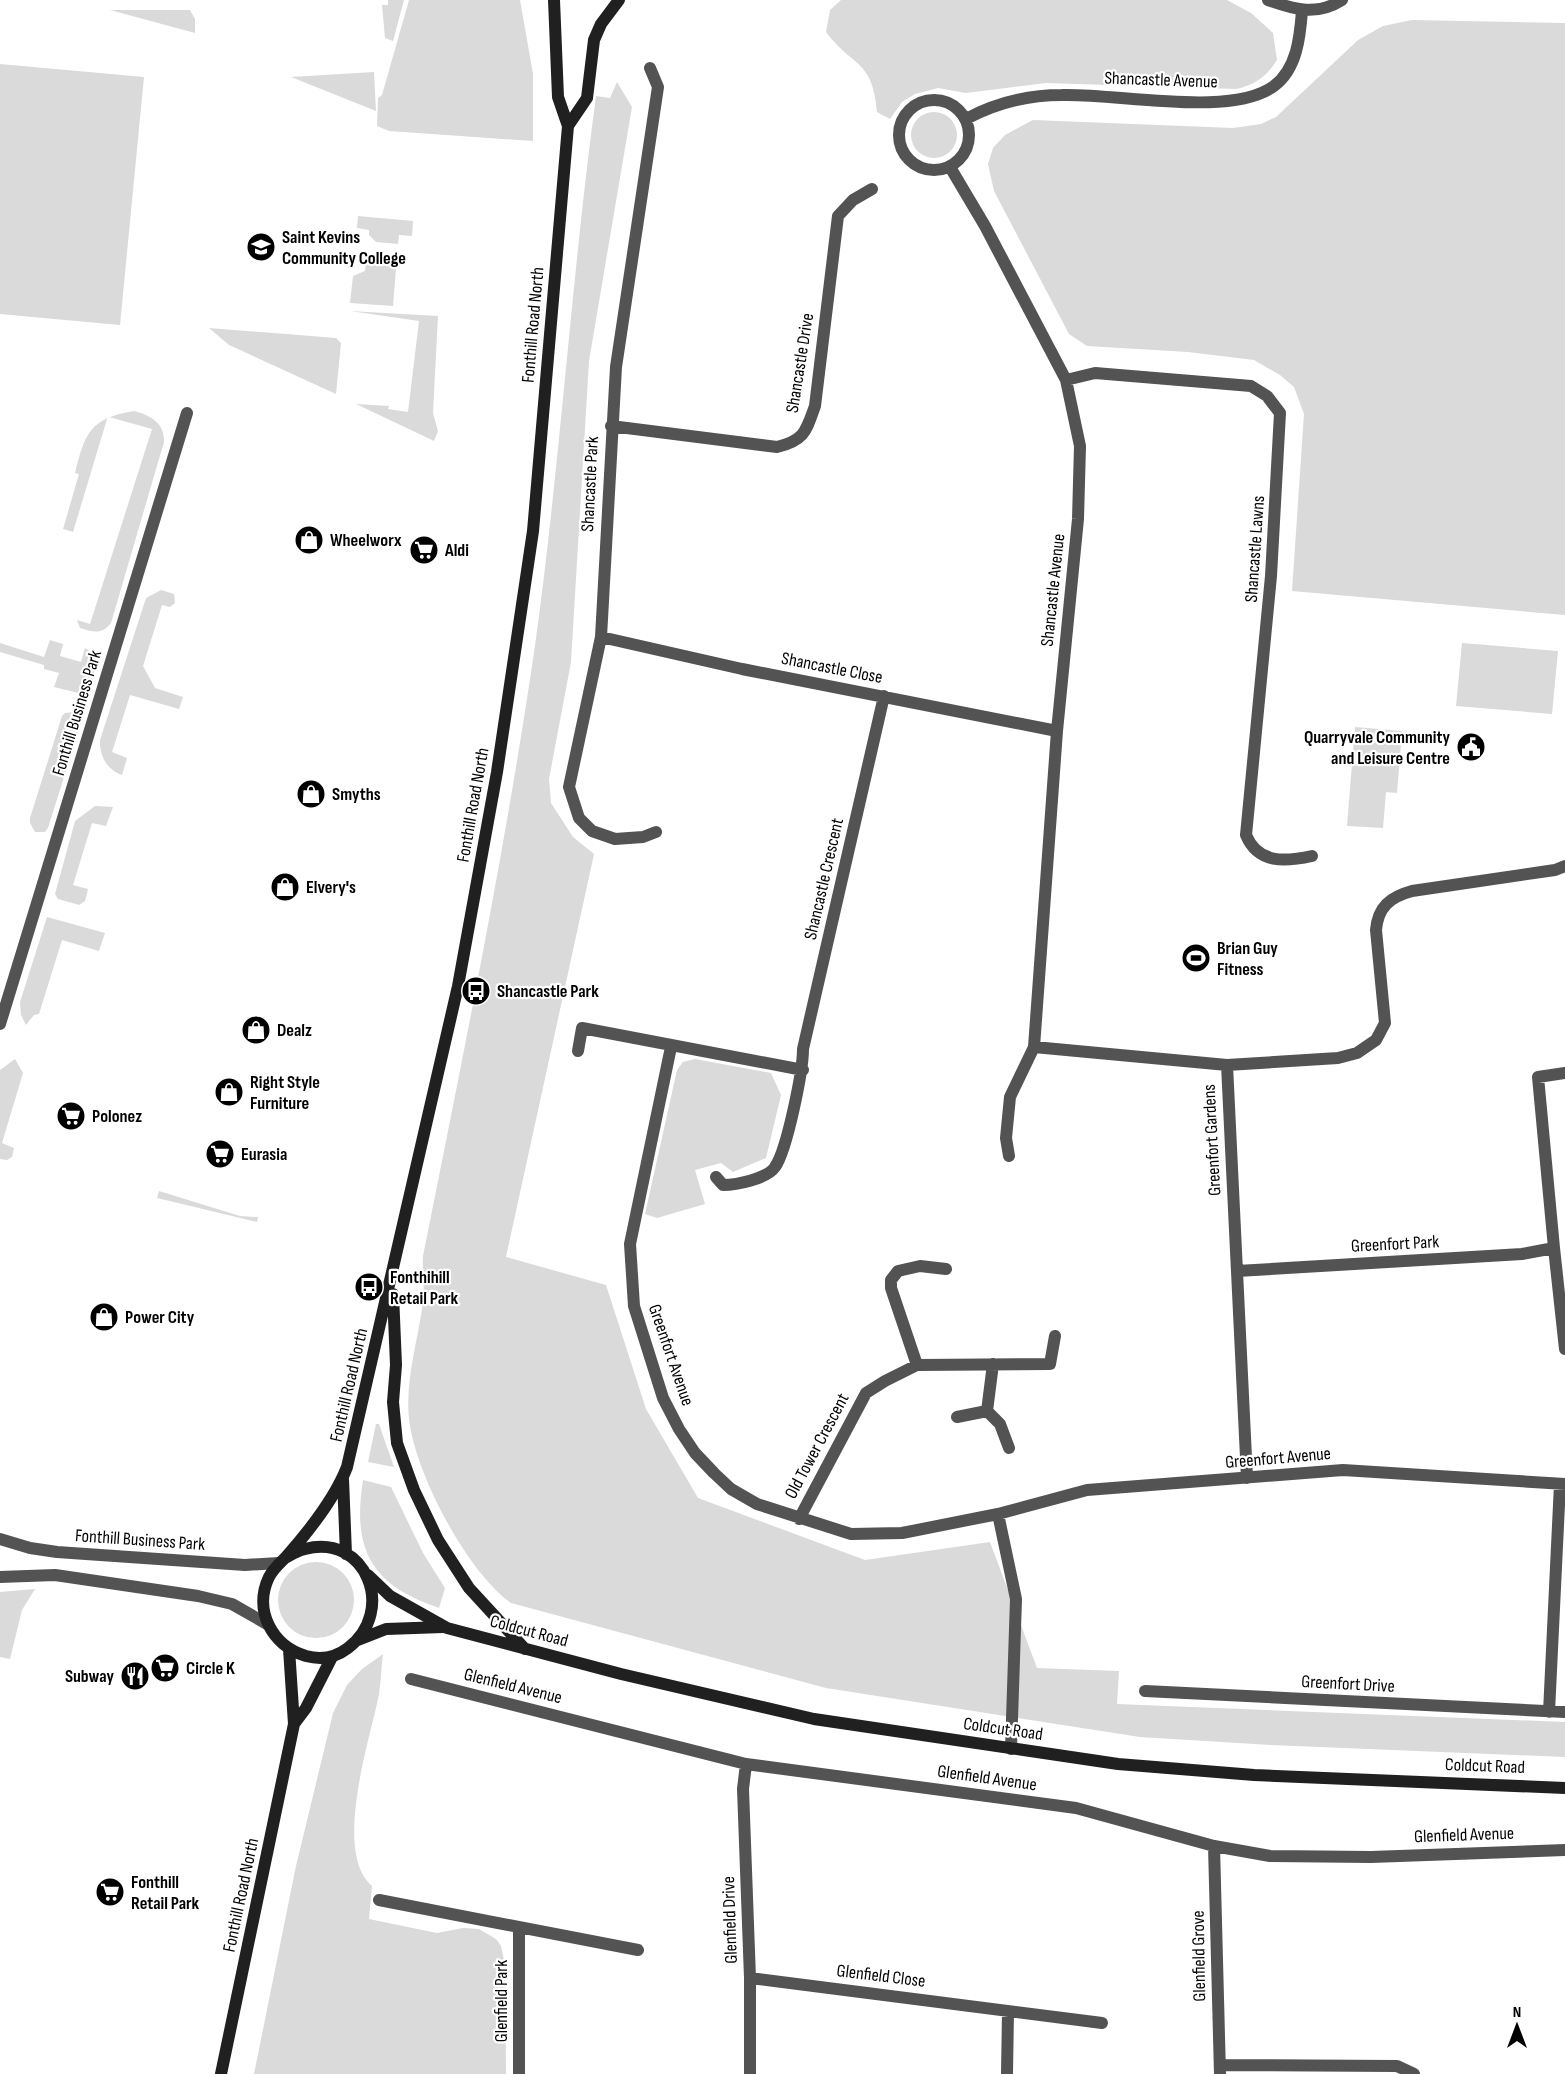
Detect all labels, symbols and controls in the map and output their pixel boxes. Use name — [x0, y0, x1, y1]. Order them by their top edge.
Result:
street label: Shancastle Avenue — [1104, 68, 1218, 92]
place label: Saint Kevins Community College — [282, 227, 406, 269]
school or university icon: Saint Kevins Community College — [245, 231, 277, 263]
street label: Fonthill Road North — [517, 266, 549, 384]
street label: Shancastle Drive — [782, 312, 818, 414]
street label: Shancastle Park — [577, 436, 603, 532]
street label: Shancastle Lawns — [1241, 495, 1269, 603]
shop icon: Wheelworx — [293, 524, 325, 556]
place label: Wheelworx — [330, 530, 402, 551]
street label: Shancastle Avenue — [1037, 533, 1069, 647]
supermarket icon: Aldi — [408, 534, 440, 566]
place label: Aldi — [444, 540, 469, 561]
street label: Fonthill Business Park — [48, 648, 106, 778]
street label: Shancastle Close — [780, 648, 884, 688]
place label: Quarryvale Community and Leisure Centre — [1304, 727, 1450, 769]
public building icon: Quarryvale Community and Leisure Centre — [1455, 731, 1487, 763]
street label: Fonthill Road North — [453, 746, 493, 864]
shop icon: Smyths — [295, 778, 327, 810]
place label: Smyths — [332, 784, 381, 805]
street label: Shancastle Crescent — [800, 816, 848, 942]
shop icon: Elvery's — [269, 871, 301, 903]
place label: Elvery's — [306, 877, 356, 898]
place label: Brian Guy Fitness — [1217, 938, 1278, 980]
sports icon: Brian Guy Fitness — [1180, 942, 1212, 974]
bus stop icon: Shancastle Park — [460, 975, 492, 1007]
place label: Shancastle Park — [497, 981, 599, 1002]
shop icon: Dealz — [240, 1014, 272, 1046]
place label: Dealz — [277, 1020, 312, 1041]
place label: Right Style Furniture — [250, 1072, 320, 1114]
shop icon: Right Style Furniture — [213, 1076, 245, 1108]
street label: Greenfort Gardens — [1199, 1084, 1225, 1196]
supermarket icon: Polonez — [55, 1100, 87, 1132]
place label: Polonez — [92, 1106, 142, 1127]
supermarket icon: Eurasia — [204, 1138, 236, 1170]
place label: Eurasia — [241, 1144, 287, 1165]
street label: Greenfort Park — [1350, 1231, 1440, 1257]
place label: Fonthihill Retail Park — [390, 1267, 459, 1309]
bus stop icon: Fonthihill Retail Park — [353, 1271, 385, 1303]
shop icon: Power City — [88, 1301, 120, 1333]
street label: Greenfort Avenue — [644, 1301, 698, 1409]
place label: Power City — [125, 1307, 195, 1328]
street label: Fonthill Road North — [326, 1326, 372, 1444]
street label: Old Tower Crescent — [780, 1389, 854, 1502]
street label: Greenfort Avenue — [1224, 1443, 1332, 1473]
street label: Fonthill Business Park — [74, 1525, 206, 1555]
street label: Coldcut Road — [488, 1611, 570, 1651]
supermarket icon: Circle K — [149, 1652, 181, 1684]
place label: Circle K — [186, 1658, 235, 1679]
restaurant icon: Subway — [119, 1660, 151, 1692]
street label: Glenfield Avenue — [462, 1664, 564, 1708]
place label: Subway — [65, 1666, 114, 1687]
street label: Greenfort Drive — [1301, 1671, 1395, 1697]
street label: Coldcut Road — [962, 1713, 1044, 1745]
street label: Coldcut Road — [1445, 1754, 1525, 1778]
street label: Glenfield Avenue — [936, 1761, 1038, 1795]
street label: Glenfield Avenue — [1414, 1823, 1514, 1847]
street label: Fonthill Road North — [219, 1836, 263, 1954]
place label: Fonthill Retail Park — [131, 1872, 200, 1914]
supermarket icon: Fonthill Retail Park — [94, 1876, 126, 1908]
street label: Glenfield Drive — [718, 1876, 742, 1964]
street label: Glenfield Grove — [1188, 1910, 1210, 2002]
street label: Glenfield Park — [491, 1960, 512, 2042]
street label: Glenfield Close — [835, 1960, 927, 1992]
north arrow — [1487, 1996, 1547, 2056]
text: N — [1513, 2003, 1521, 2022]

